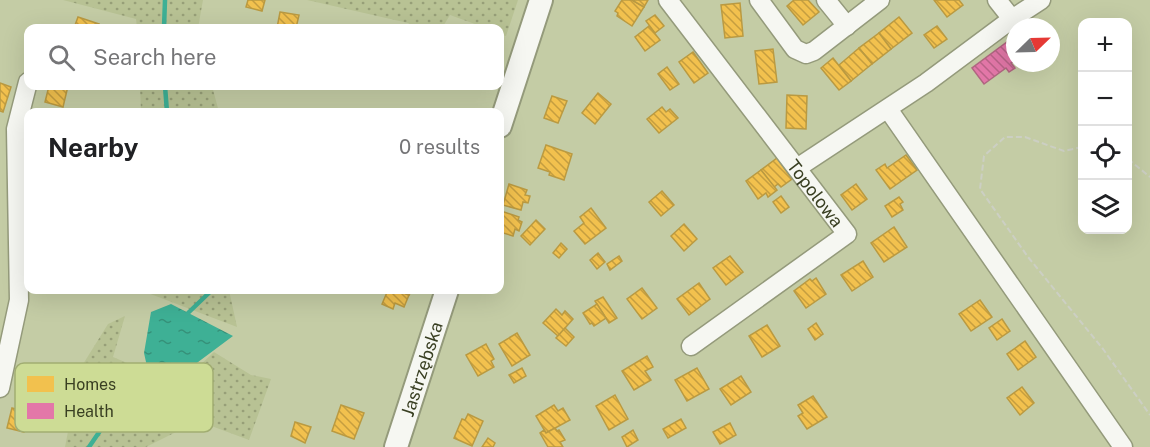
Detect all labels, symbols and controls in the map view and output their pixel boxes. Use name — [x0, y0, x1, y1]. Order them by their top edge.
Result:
north arrow — [1006, 18, 1060, 72]
map controls — [1078, 18, 1132, 234]
button: + — [1078, 18, 1132, 72]
search box — [24, 24, 504, 90]
icon: search — [45, 41, 78, 74]
text: Search here — [93, 44, 217, 70]
button: − — [1078, 72, 1132, 126]
button: locate — [1078, 126, 1132, 180]
text: Nearby — [48, 132, 138, 163]
text: 0 results — [399, 135, 480, 159]
street label: Topolowa — [783, 155, 848, 231]
button: layers — [1078, 180, 1132, 234]
street label: Jastrzębska — [396, 319, 447, 419]
legend — [15, 363, 213, 432]
text: Homes — [64, 375, 116, 394]
text: Health — [64, 402, 114, 421]

